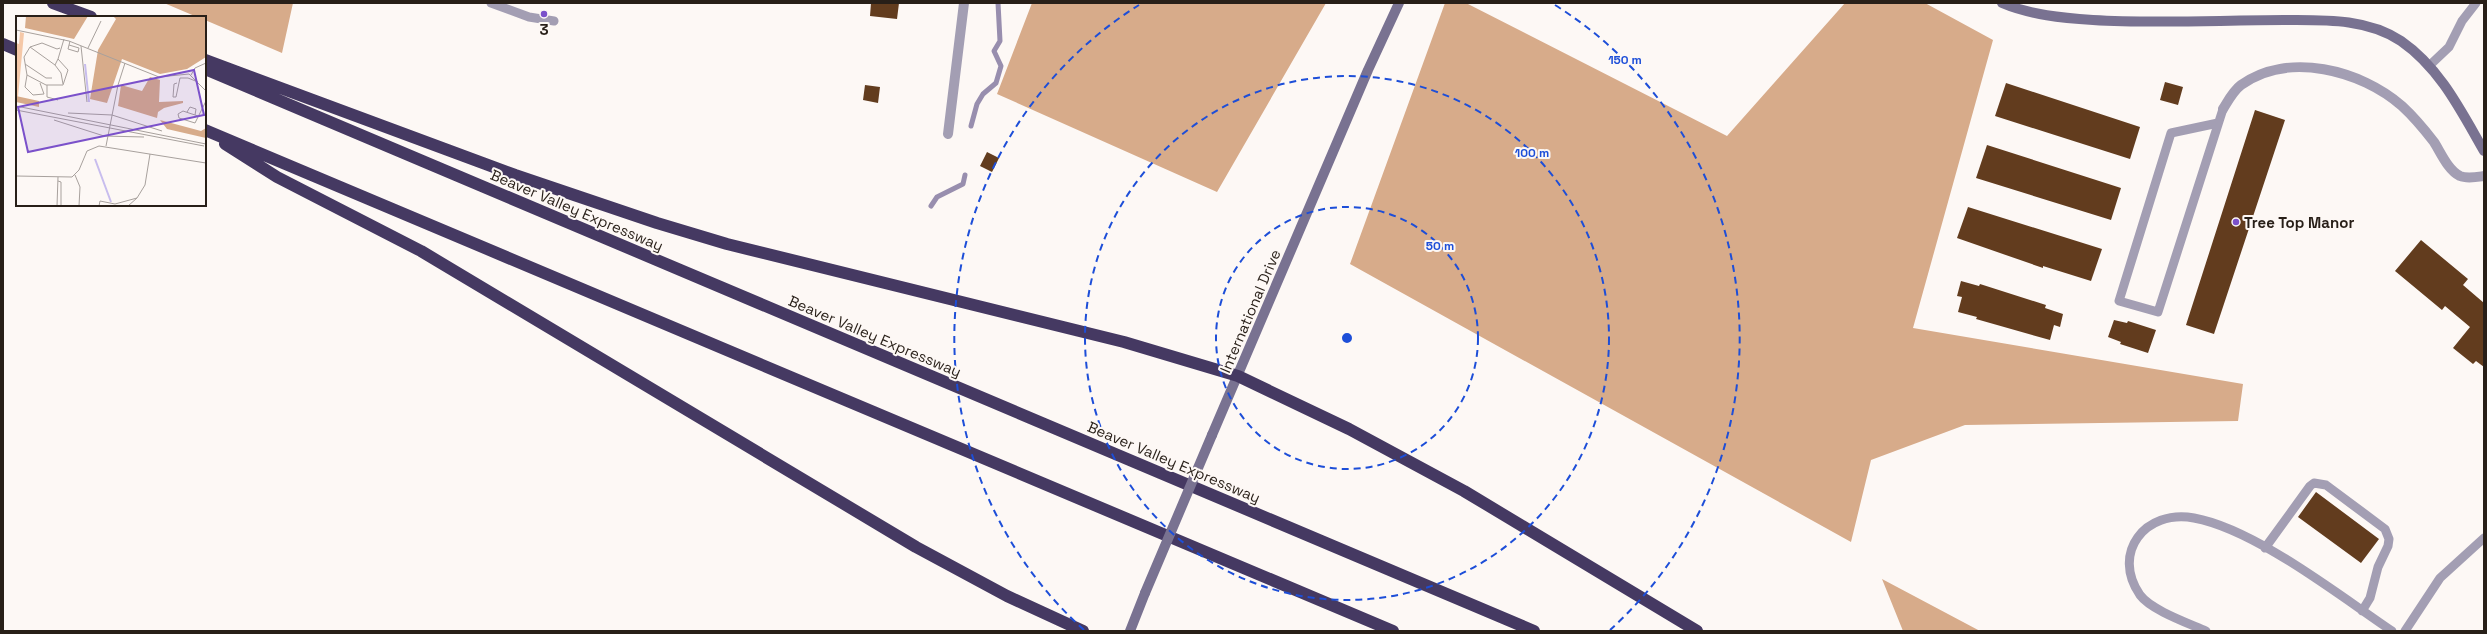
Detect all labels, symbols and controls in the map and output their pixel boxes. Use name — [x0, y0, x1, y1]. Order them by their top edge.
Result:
marker: 3 — [539, 9, 549, 19]
inset map — [16, 16, 206, 206]
place label: 3 — [539, 20, 549, 39]
text: 150 m — [1608, 52, 1642, 68]
text: 100 m — [1515, 145, 1549, 161]
street label: Beaver Valley Expressway — [488, 165, 666, 255]
place label: Tree Top Manor — [2244, 213, 2354, 232]
marker: Tree Top Manor — [2231, 217, 2241, 227]
text: 50 m — [1426, 238, 1454, 254]
street label: International Drive — [1215, 246, 1285, 376]
street label: Beaver Valley Expressway — [786, 291, 964, 381]
centre of rings — [1340, 331, 1354, 345]
street label: Beaver Valley Expressway — [1085, 417, 1263, 507]

